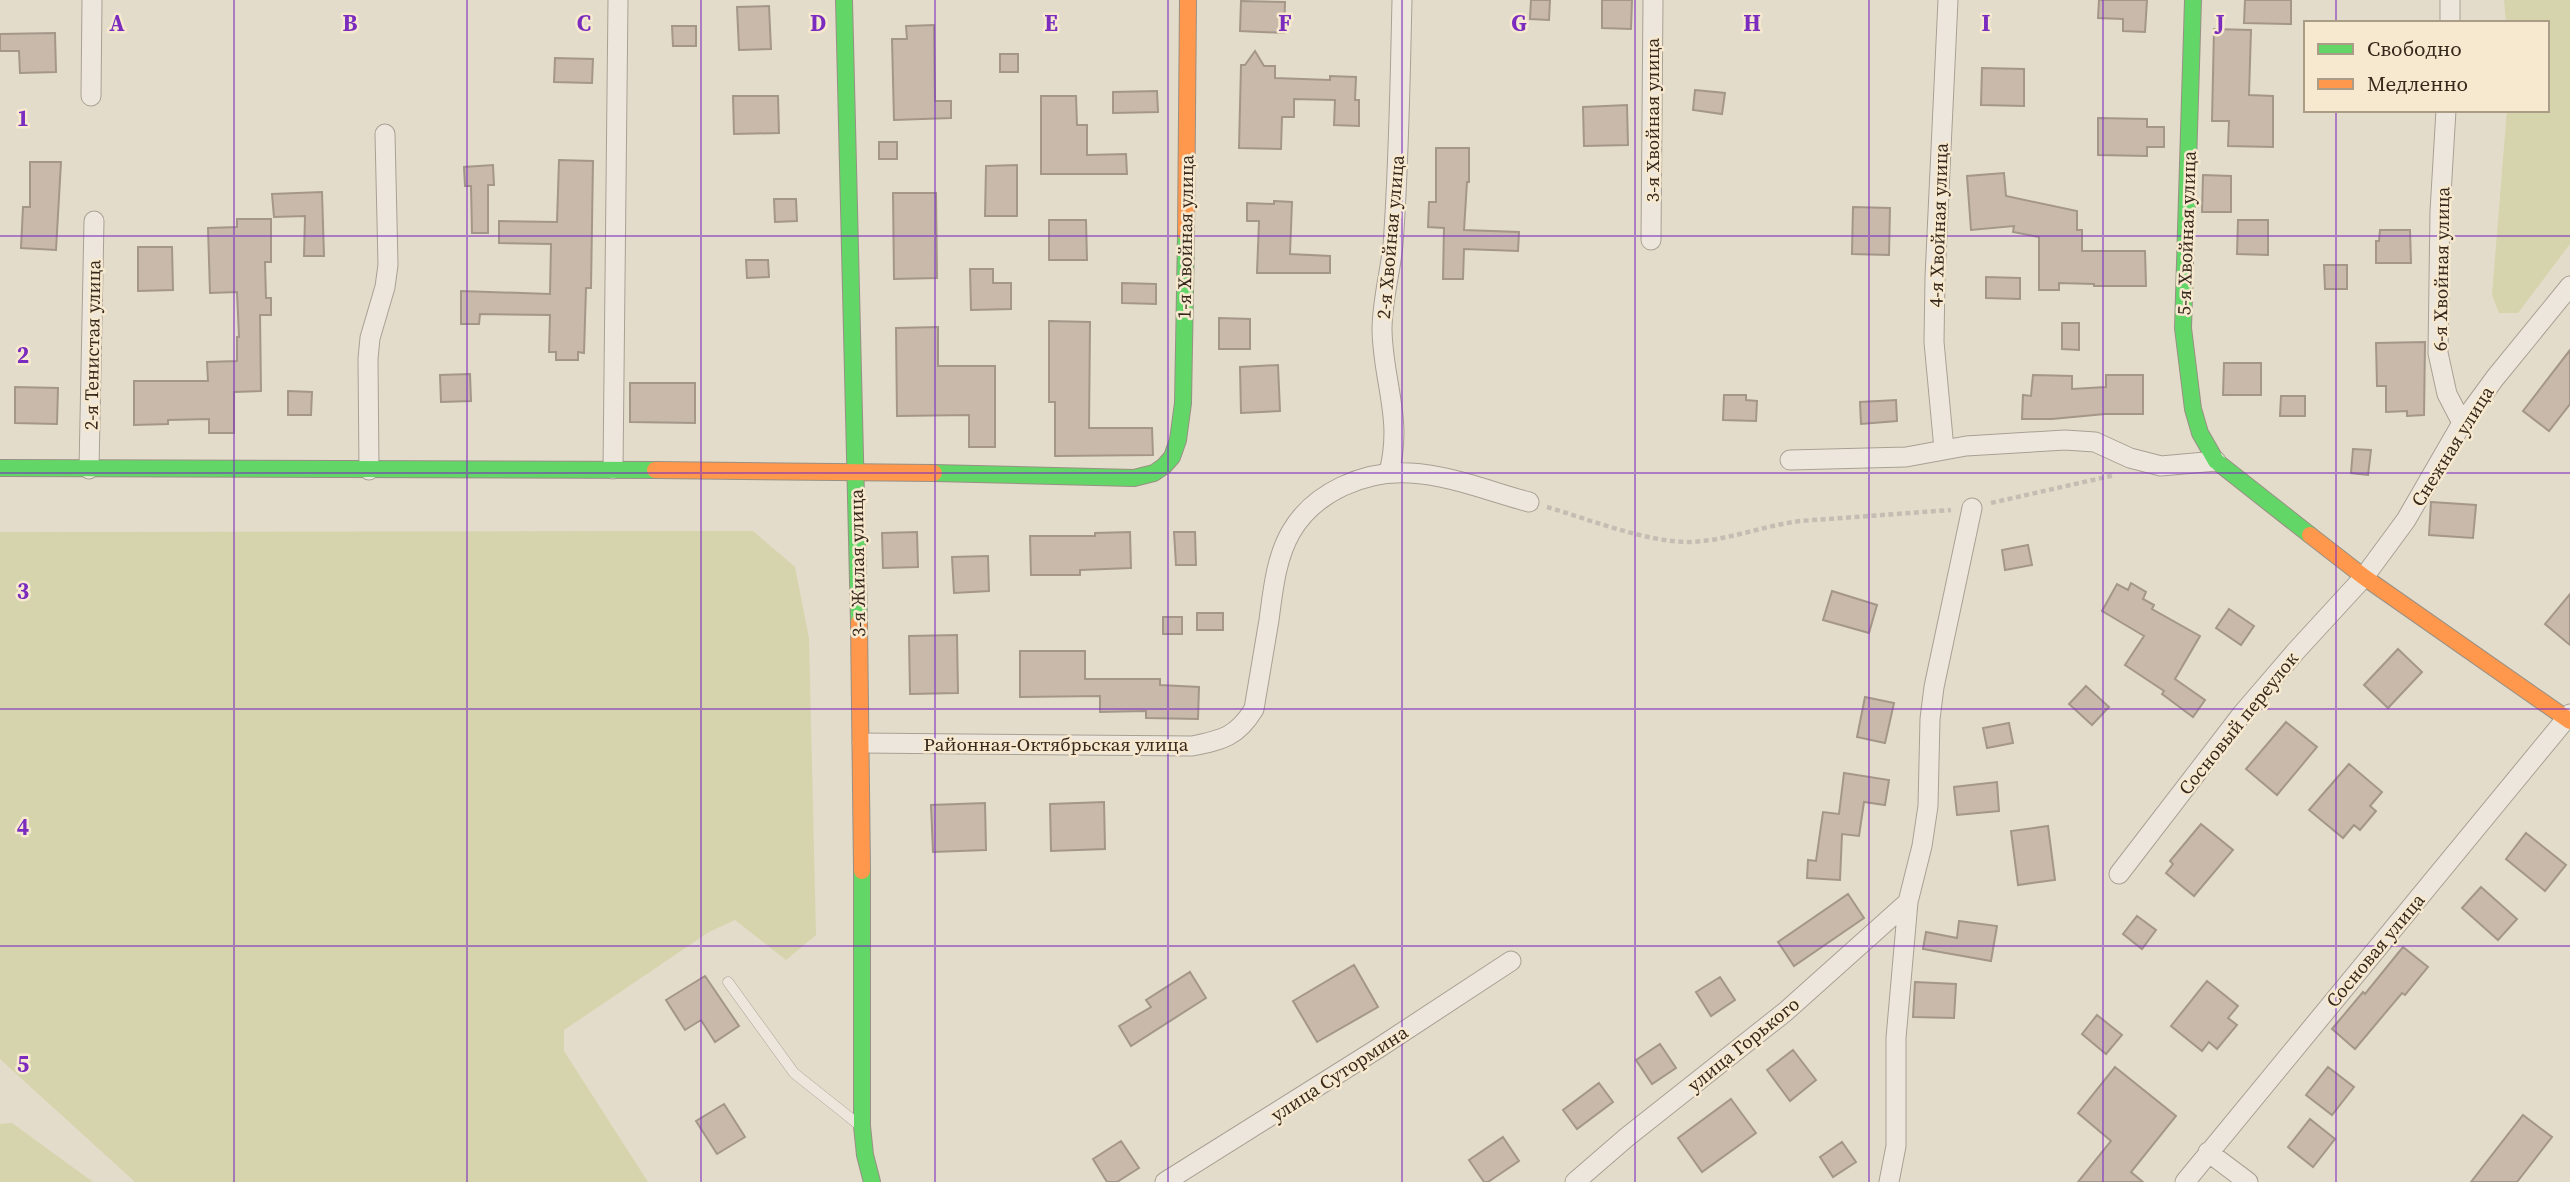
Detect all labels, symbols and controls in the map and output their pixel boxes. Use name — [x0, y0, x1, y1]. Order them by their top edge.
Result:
text: A — [109, 7, 125, 39]
text: B — [343, 7, 358, 39]
text: C — [577, 7, 591, 39]
text: D — [810, 7, 826, 39]
text: E — [1044, 7, 1058, 39]
text: F — [1278, 7, 1292, 39]
text: G — [1511, 7, 1527, 39]
text: H — [1743, 7, 1761, 39]
text: I — [1982, 7, 1991, 39]
text: J — [2213, 7, 2225, 39]
legend — [2304, 21, 2549, 112]
text: Свободно — [2367, 34, 2462, 63]
street label: 3-я Хвойная улица — [1639, 37, 1665, 202]
text: Медленно — [2367, 69, 2468, 98]
text: 1 — [17, 102, 29, 134]
street label: 4-я Хвойная улица — [1922, 142, 1954, 308]
street label: 5-я Хвойная улица — [2170, 150, 2202, 316]
street label: 1-я Хвойная улица — [1171, 154, 1199, 319]
street label: 2-я Хвойная улица — [1370, 154, 1410, 320]
street label: 6-я Хвойная улица — [2427, 186, 2455, 351]
street label: 2-я Тенистая улица — [78, 259, 106, 430]
text: 2 — [17, 339, 29, 371]
street label: Снежная улица — [2405, 380, 2500, 511]
street label: 3-я Жилая улица — [843, 488, 871, 637]
text: 3 — [17, 575, 29, 607]
street label: Сосновый переулок — [2172, 646, 2304, 800]
street label: Районная-Октябрьская улица — [924, 731, 1189, 757]
text: 4 — [17, 811, 29, 843]
street label: Сосновая улица — [2320, 887, 2431, 1013]
street label: улица Горького — [1681, 991, 1805, 1097]
street label: улица Сутормина — [1265, 1019, 1413, 1127]
text: 5 — [17, 1048, 29, 1080]

